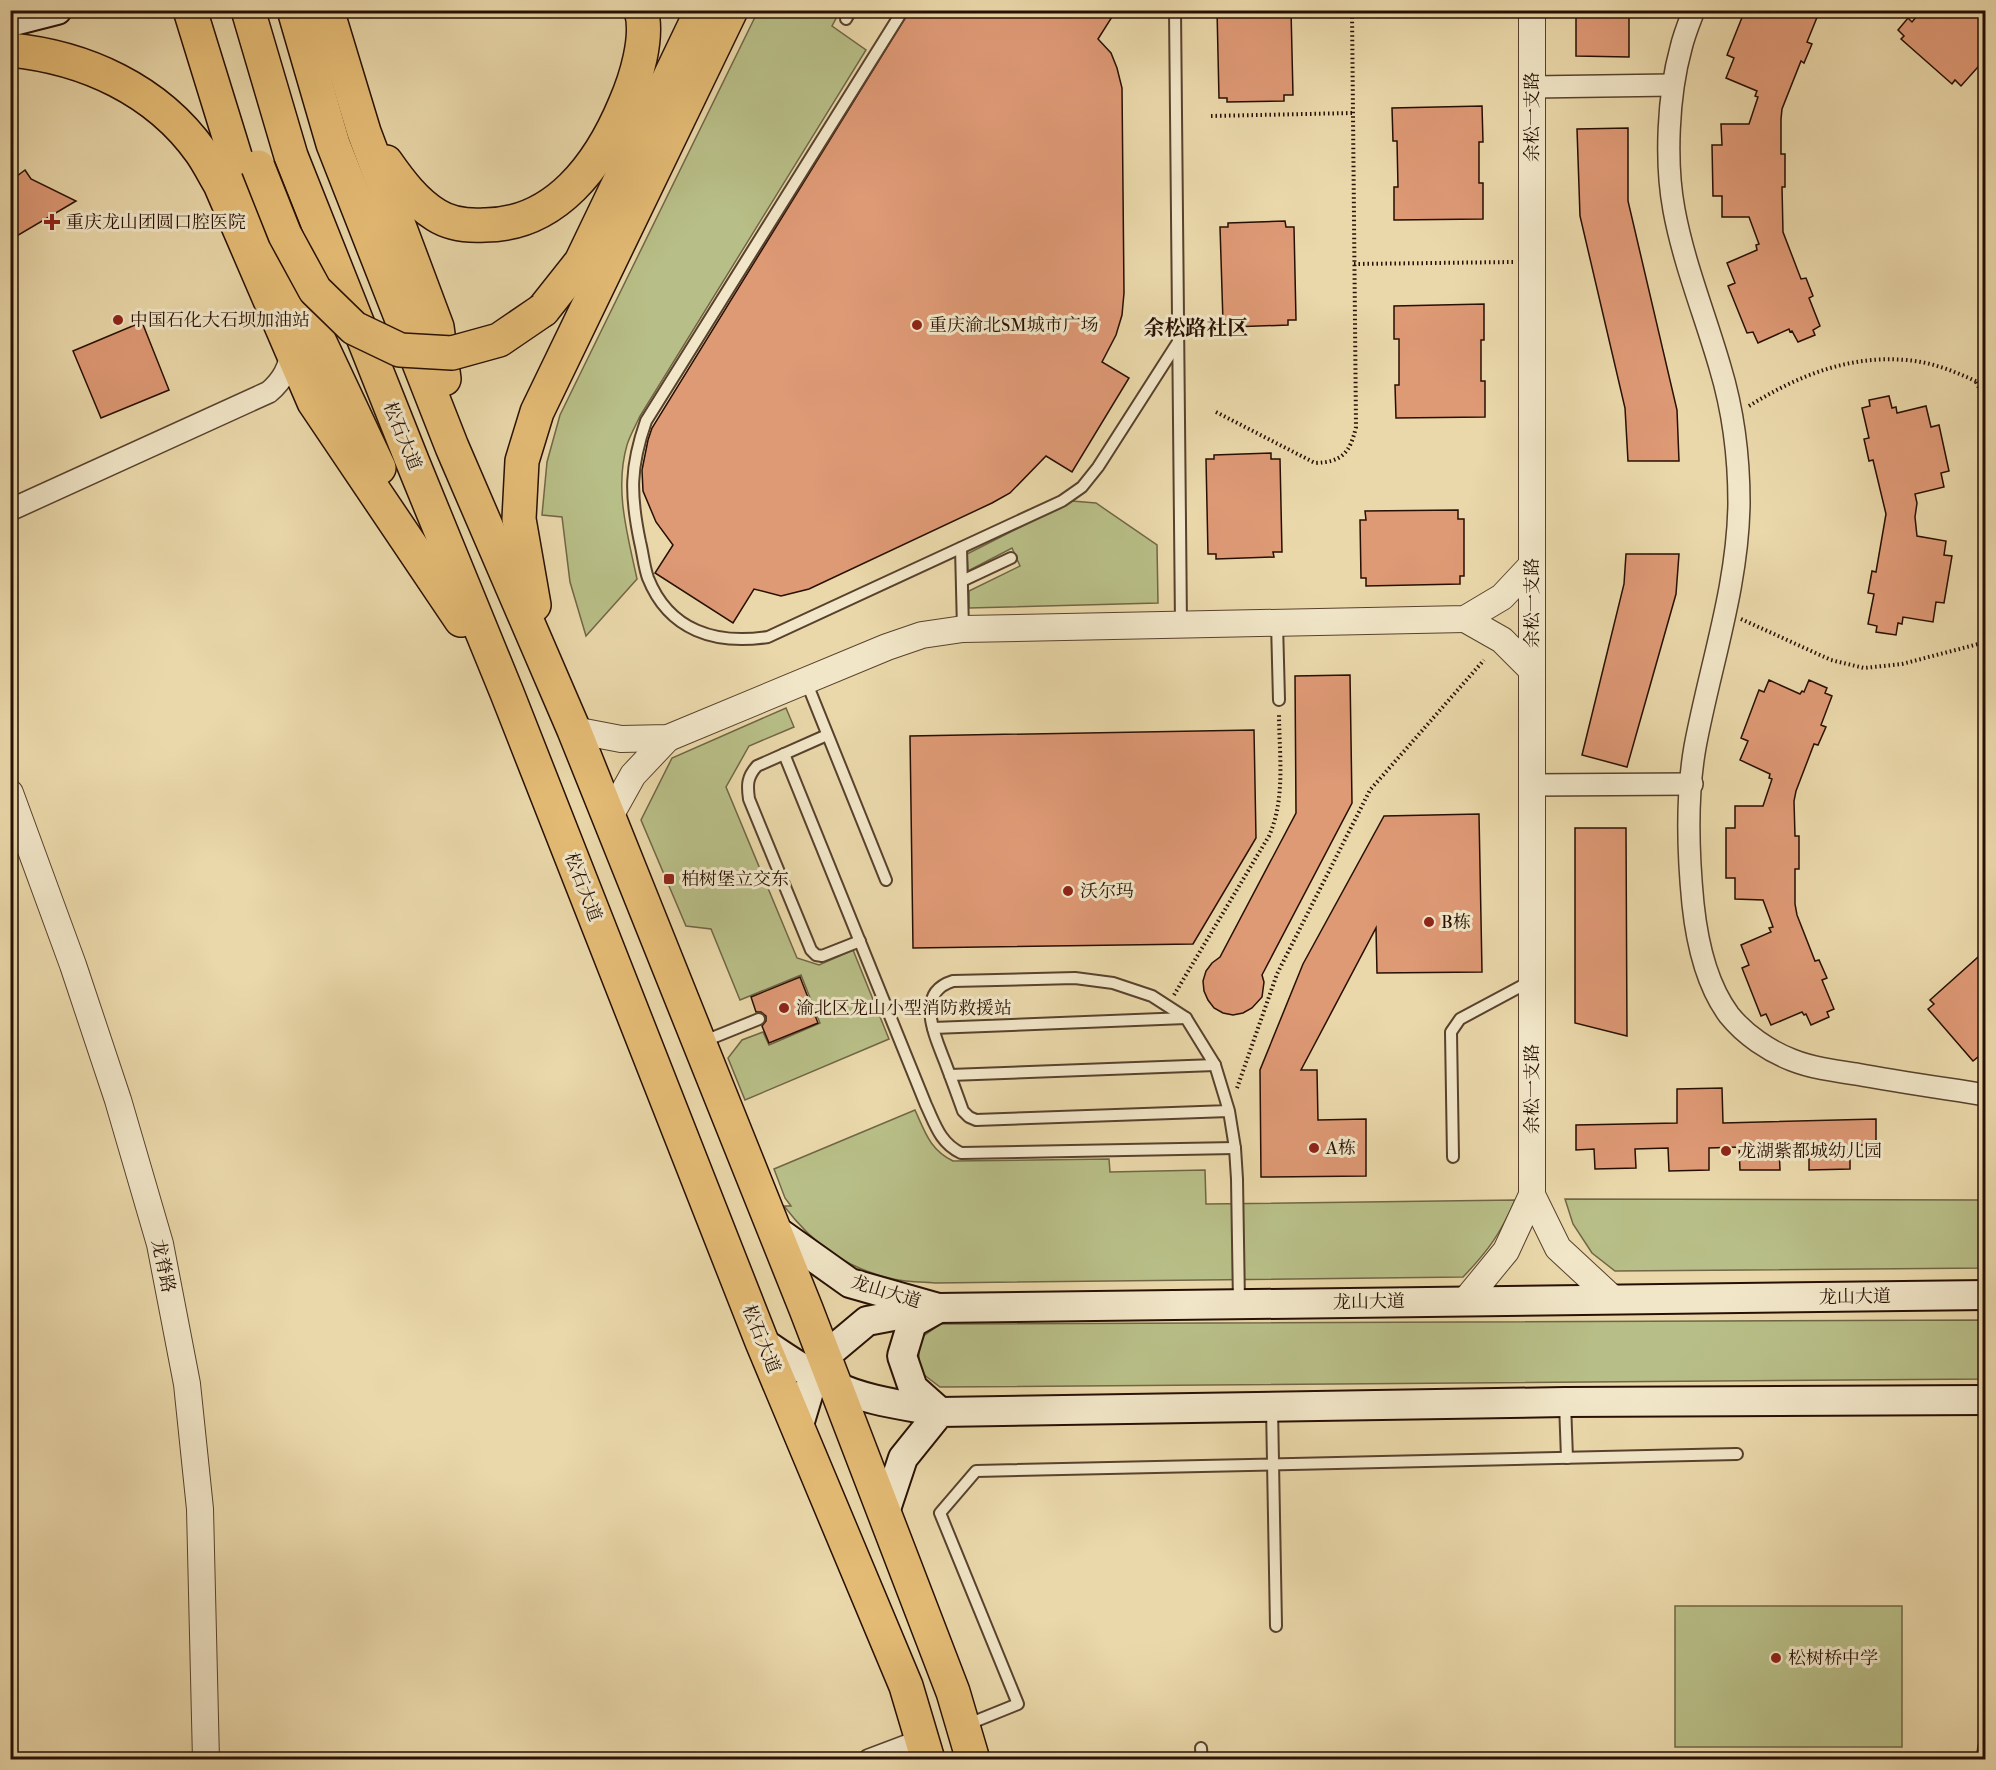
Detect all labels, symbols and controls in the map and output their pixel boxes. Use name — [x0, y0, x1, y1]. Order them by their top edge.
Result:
street label: 余松一支路 — [1522, 72, 1543, 162]
place label: 重庆龙山团圆口腔医院 — [66, 212, 246, 233]
marker: 重庆龙山团圆口腔医院 — [43, 213, 61, 231]
place label: 中国石化大石坝加油站 — [130, 310, 310, 331]
marker: 中国石化大石坝加油站 — [111, 313, 125, 327]
place label: 重庆渝北SM城市广场 — [929, 315, 1099, 336]
district label: 余松路社区 — [1144, 316, 1249, 340]
marker: 重庆渝北SM城市广场 — [910, 318, 924, 332]
street label: 松石大道 — [379, 399, 425, 473]
street label: 余松一支路 — [1522, 558, 1543, 648]
street label: 松石大道 — [560, 850, 606, 924]
place label: 柏树堡立交东 — [681, 869, 789, 890]
marker: 柏树堡立交东 — [662, 872, 676, 886]
place label: 沃尔玛 — [1080, 881, 1134, 902]
marker: 沃尔玛 — [1061, 884, 1075, 898]
place label: B栋 — [1441, 912, 1471, 933]
marker: B栋 — [1422, 915, 1436, 929]
place label: 渝北区龙山小型消防救援站 — [796, 998, 1012, 1019]
marker: 渝北区龙山小型消防救援站 — [777, 1001, 791, 1015]
street label: 余松一支路 — [1522, 1044, 1543, 1134]
place label: A栋 — [1325, 1138, 1356, 1159]
marker: A栋 — [1307, 1141, 1321, 1155]
place label: 龙湖紫都城幼儿园 — [1738, 1141, 1882, 1162]
marker: 龙湖紫都城幼儿园 — [1719, 1144, 1733, 1158]
street label: 龙脊路 — [147, 1237, 179, 1295]
street label: 龙山大道 — [849, 1271, 923, 1313]
street label: 龙山大道 — [1819, 1286, 1891, 1308]
street label: 龙山大道 — [1333, 1291, 1405, 1313]
street label: 松石大道 — [738, 1302, 784, 1376]
place label: 松树桥中学 — [1788, 1648, 1878, 1669]
marker: 松树桥中学 — [1769, 1651, 1783, 1665]

